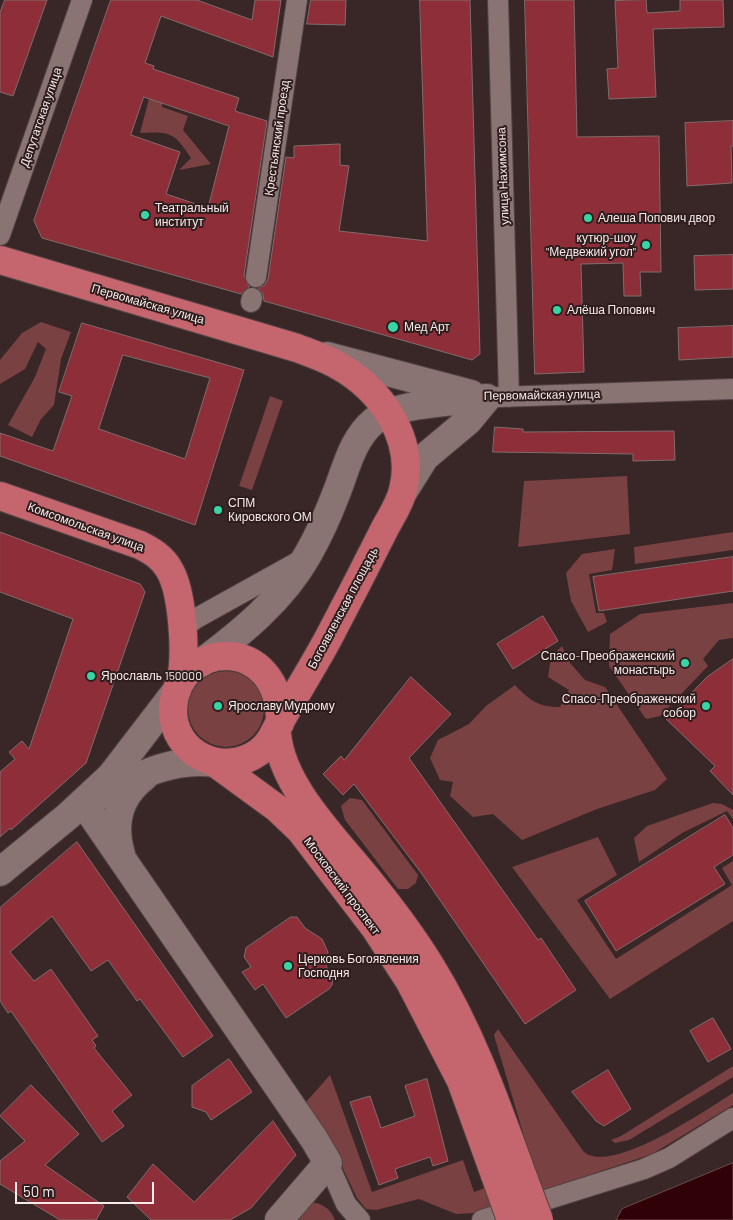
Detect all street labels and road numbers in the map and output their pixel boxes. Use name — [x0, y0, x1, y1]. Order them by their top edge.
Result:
street label: Депутатская улица — [17, 65, 65, 169]
street label: Крестьянский проезд — [262, 79, 292, 197]
street label: улица Нахимсона — [494, 127, 512, 225]
street label: Первомайская улица — [90, 281, 206, 327]
street label: Первомайская улица — [484, 387, 600, 403]
street label: Комсомольская улица — [26, 499, 146, 555]
street label: Богоявленская площадь — [305, 545, 381, 671]
street label: Московский проспект — [301, 835, 383, 937]

